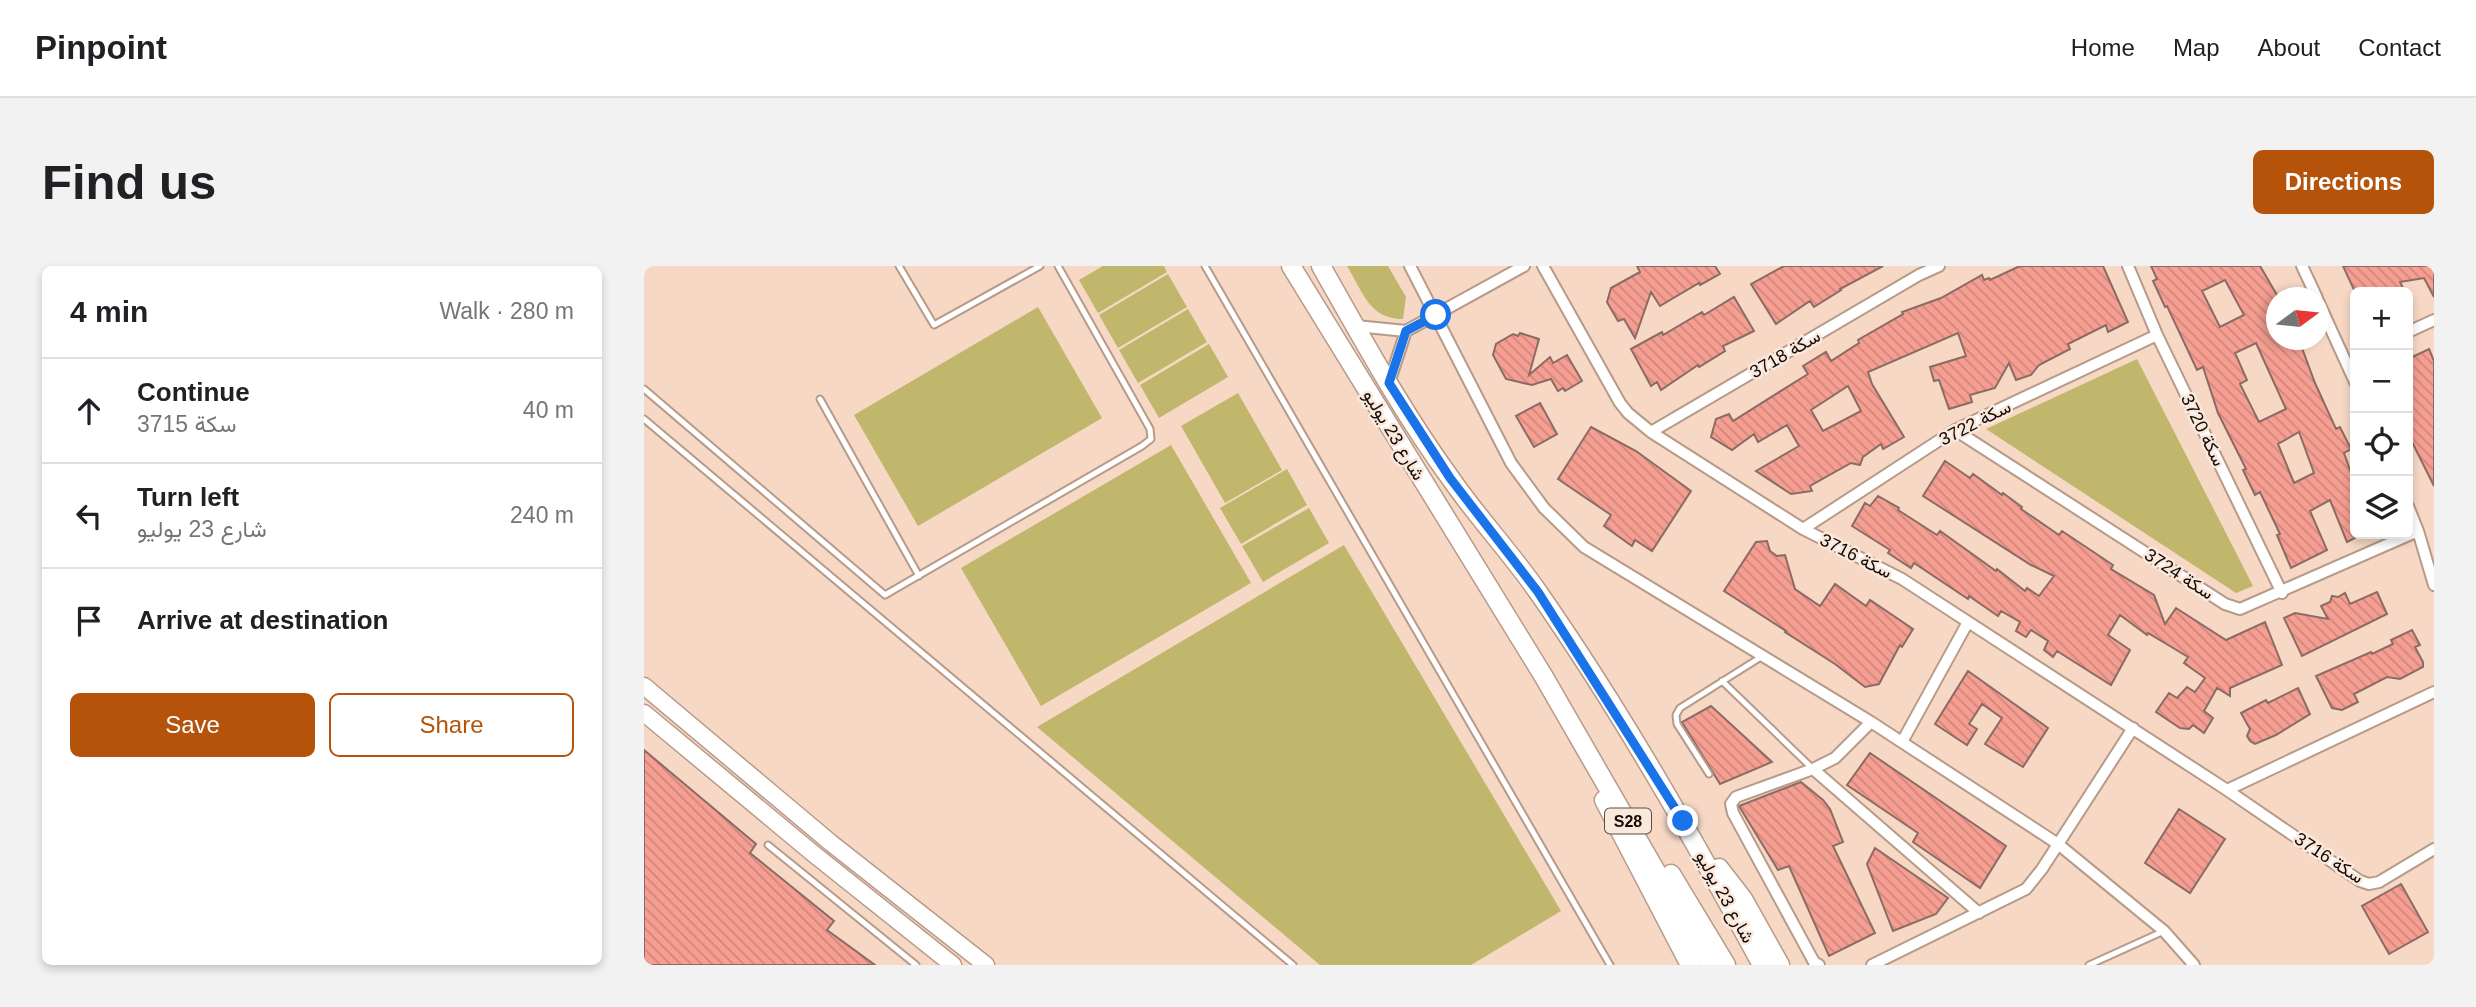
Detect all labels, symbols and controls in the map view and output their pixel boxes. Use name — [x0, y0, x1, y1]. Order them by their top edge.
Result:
text: Pinpoint — [35, 29, 167, 66]
text: Home — [2071, 34, 2135, 61]
text: Map — [2173, 34, 2220, 61]
text: About — [2258, 34, 2320, 61]
text: Contact — [2358, 34, 2441, 61]
button: Directions — [2253, 150, 2434, 214]
text: Find us — [42, 155, 216, 209]
north arrow — [2266, 287, 2329, 350]
map controls — [2350, 287, 2413, 539]
button: + — [2350, 287, 2413, 350]
text: 4 min — [70, 295, 148, 328]
text: Walk · 280 m — [439, 298, 574, 324]
route start — [1420, 299, 1451, 330]
street label: سكة 3718 — [1746, 326, 1824, 382]
button: − — [2350, 350, 2413, 413]
text: Continue — [137, 377, 250, 407]
street label: شارع 23 يوليو — [1358, 386, 1429, 485]
street label: سكة 3720 — [2177, 391, 2229, 469]
icon: ahead — [70, 392, 108, 430]
street label: سكة 3722 — [1936, 396, 2014, 450]
text: 40 m — [523, 397, 574, 423]
text: سكة 3715 — [137, 411, 236, 437]
button: locate — [2350, 413, 2413, 476]
button: layers — [2350, 476, 2413, 539]
text: Turn left — [137, 482, 239, 512]
icon: left — [70, 497, 108, 535]
text: 240 m — [510, 502, 574, 528]
text: شارع 23 يوليو — [137, 516, 267, 542]
street label: سكة 3716 — [1817, 529, 1895, 583]
street label: سكة 3724 — [2141, 544, 2217, 604]
icon: arrive — [70, 602, 108, 640]
text: Arrive at destination — [137, 605, 388, 635]
button: Save — [70, 693, 315, 757]
button: Share — [329, 693, 574, 757]
route end — [1667, 805, 1698, 836]
road number: S28 — [1605, 808, 1651, 834]
street label: سكة 3716 — [2291, 828, 2367, 888]
street label: شارع 23 يوليو — [1690, 848, 1758, 947]

